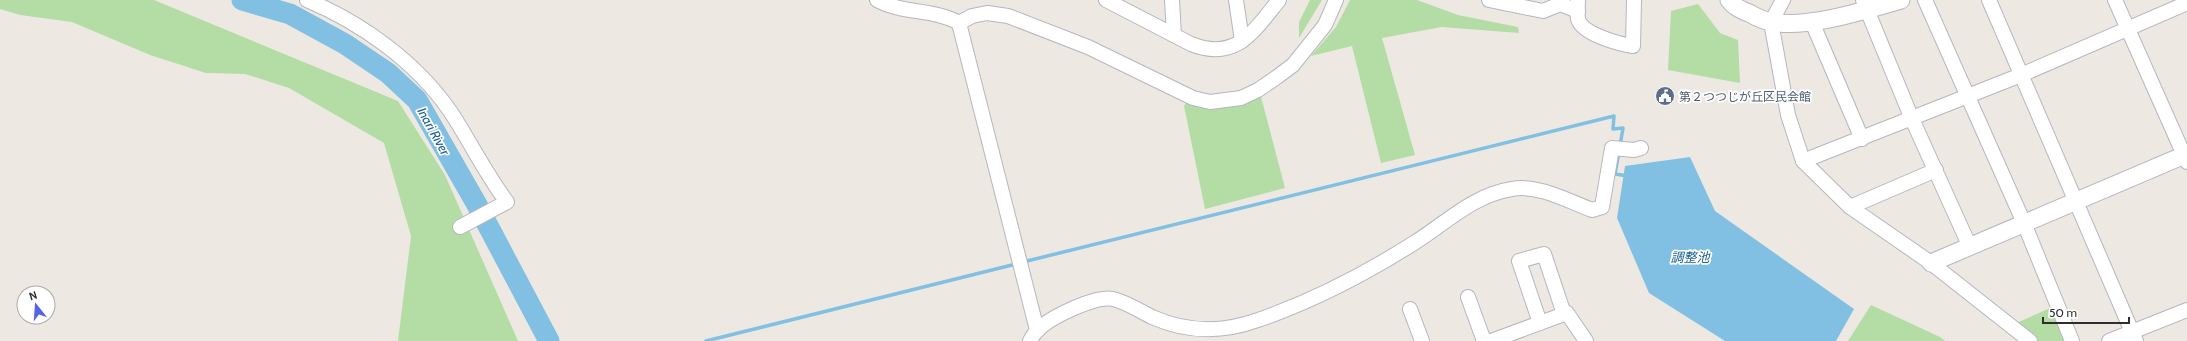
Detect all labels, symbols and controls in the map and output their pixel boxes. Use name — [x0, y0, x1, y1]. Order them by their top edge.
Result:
public building icon: 第２つつじが丘区民会館 — [1654, 85, 1676, 107]
place label: 第２つつじが丘区民会館 — [1679, 89, 1811, 104]
water label: Inari River — [414, 104, 454, 158]
water label: 調整池 — [1670, 249, 1711, 265]
north arrow — [16, 285, 56, 325]
text: N — [27, 288, 39, 303]
scale bar — [2043, 299, 2129, 325]
text: 50 m — [2049, 305, 2077, 320]

